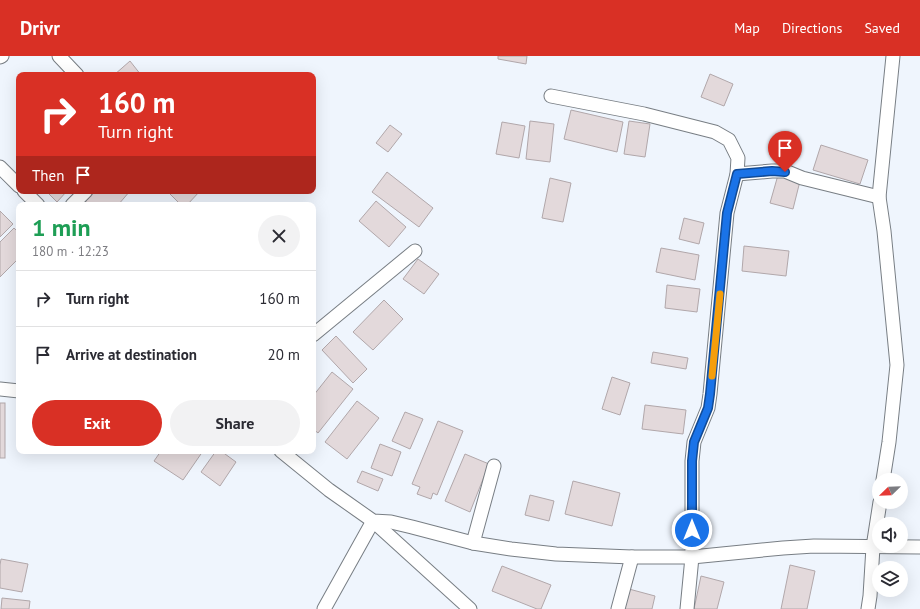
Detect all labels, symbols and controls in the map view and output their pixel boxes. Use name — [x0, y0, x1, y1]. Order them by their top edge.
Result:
text: Drivr — [20, 16, 60, 40]
text: Map — [734, 19, 760, 37]
text: Directions — [782, 19, 842, 37]
text: Saved — [864, 19, 900, 37]
text: 160 m — [98, 84, 175, 121]
icon: right — [32, 88, 84, 140]
text: Turn right — [98, 120, 173, 143]
pin — [768, 131, 802, 172]
icon: arrive — [774, 137, 796, 159]
icon: arrive — [72, 164, 94, 186]
text: Then — [32, 166, 64, 185]
text: 1 min — [32, 212, 91, 243]
button: close — [258, 215, 300, 257]
text: 180 m · 12:23 — [32, 243, 109, 260]
icon: right — [32, 288, 54, 310]
text: Turn right — [66, 289, 129, 308]
text: 160 m — [259, 289, 300, 308]
icon: arrive — [32, 344, 54, 366]
text: Arrive at destination — [66, 345, 197, 364]
text: 20 m — [267, 345, 300, 364]
button: Exit — [32, 400, 162, 446]
button: Share — [170, 400, 300, 446]
north arrow — [872, 473, 908, 509]
map controls — [872, 473, 908, 597]
position arrow — [671, 509, 713, 551]
button: sound — [872, 517, 908, 553]
button: layers — [872, 561, 908, 597]

